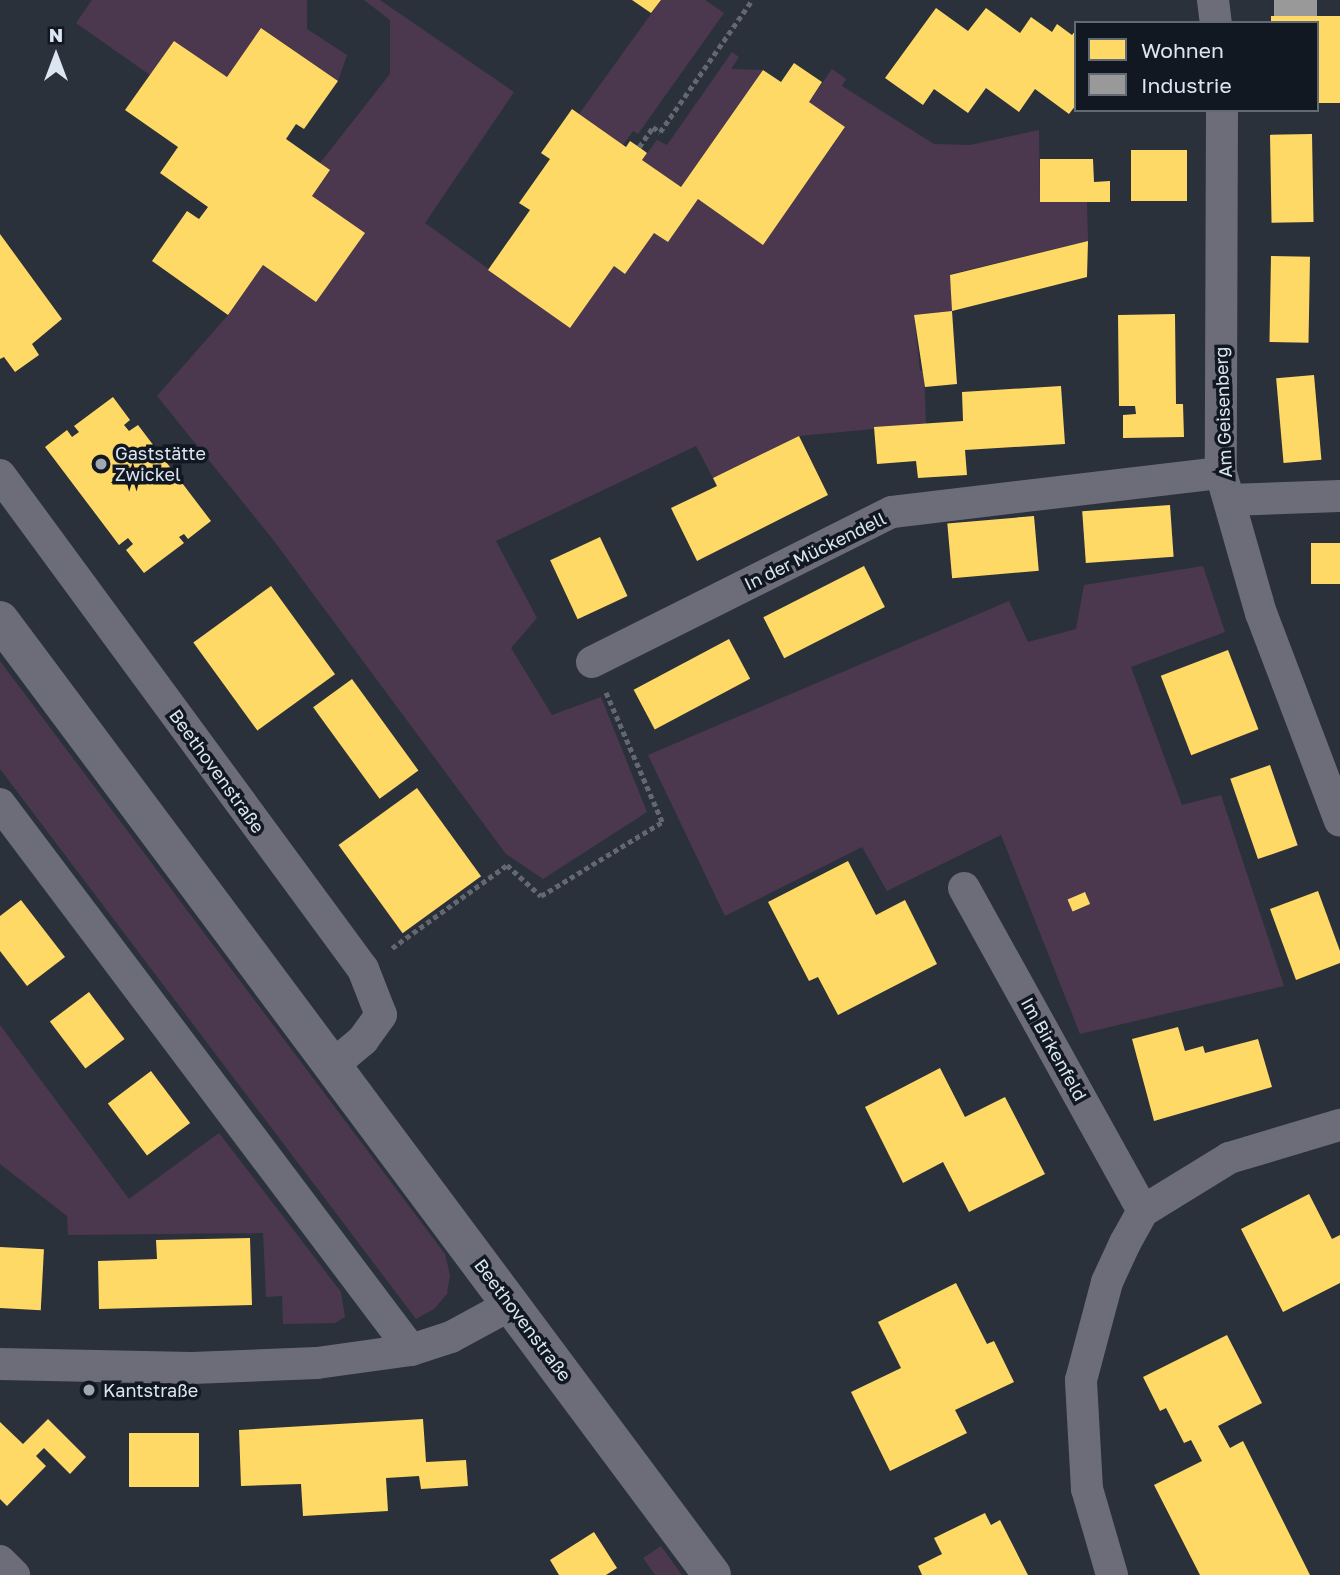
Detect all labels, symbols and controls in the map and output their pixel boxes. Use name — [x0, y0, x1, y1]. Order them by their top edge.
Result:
north arrow — [21, 21, 91, 91]
legend — [1074, 21, 1319, 112]
text: N — [49, 23, 63, 46]
text: Wohnen — [1141, 37, 1224, 63]
text: Industrie — [1141, 72, 1232, 98]
street label: Am Geisenberg — [1210, 346, 1236, 478]
place label: Gaststätte Zwickel — [115, 443, 206, 486]
marker: Gaststätte Zwickel — [93, 456, 109, 472]
street label: In der Mückendell — [741, 507, 889, 595]
street label: Beethovenstraße — [165, 705, 269, 837]
street label: Im Birkenfeld — [1017, 994, 1091, 1104]
street label: Beethovenstraße — [470, 1255, 576, 1385]
place label: Kantstraße — [103, 1379, 198, 1401]
marker: Kantstraße — [81, 1382, 97, 1398]

